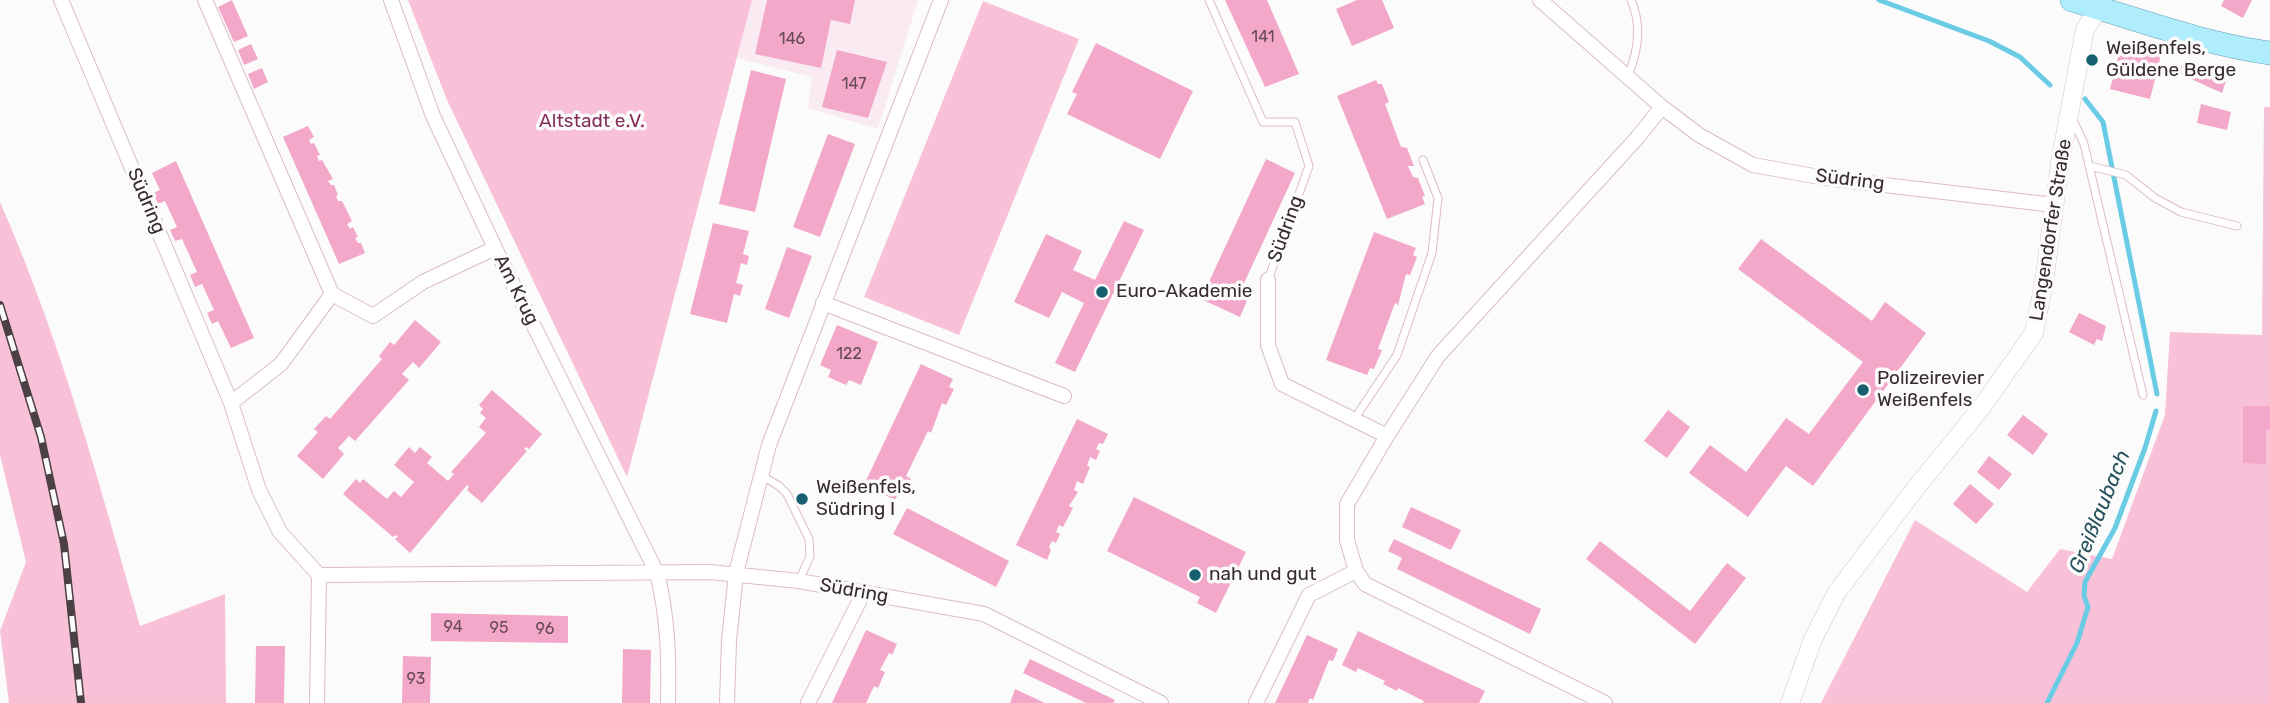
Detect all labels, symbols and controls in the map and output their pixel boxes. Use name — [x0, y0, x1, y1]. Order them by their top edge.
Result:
house number: 141 — [1251, 27, 1275, 47]
house number: 146 — [779, 29, 805, 49]
place label: Weißenfels, Güldene Berge — [2106, 38, 2236, 82]
marker: Weißenfels, Güldene Berge — [2084, 52, 2100, 68]
house number: 147 — [842, 74, 866, 94]
park label: Altstadt e.V. — [539, 111, 645, 133]
street label: Langendorfer Straße — [2025, 137, 2077, 323]
street label: Südring — [1814, 164, 1886, 196]
street label: Südring — [122, 165, 170, 237]
street label: Südring — [1263, 193, 1309, 265]
street label: Am Krug — [489, 251, 543, 329]
place label: Euro-Akademie — [1116, 281, 1252, 303]
marker: Euro-Akademie — [1094, 284, 1110, 300]
house number: 122 — [836, 344, 862, 364]
place label: Polizeirevier Weißenfels — [1877, 368, 1984, 412]
marker: Polizeirevier Weißenfels — [1855, 382, 1871, 398]
water label: Greißlaubach — [2064, 447, 2136, 577]
place label: Weißenfels, Südring I — [816, 477, 916, 521]
marker: Weißenfels, Südring I — [794, 491, 810, 507]
place label: nah und gut — [1209, 564, 1316, 586]
marker: nah und gut — [1187, 567, 1203, 583]
street label: Südring — [818, 574, 890, 608]
house number: 94 — [443, 617, 463, 637]
house number: 95 — [490, 618, 508, 638]
house number: 96 — [536, 619, 554, 639]
house number: 93 — [407, 669, 425, 689]

